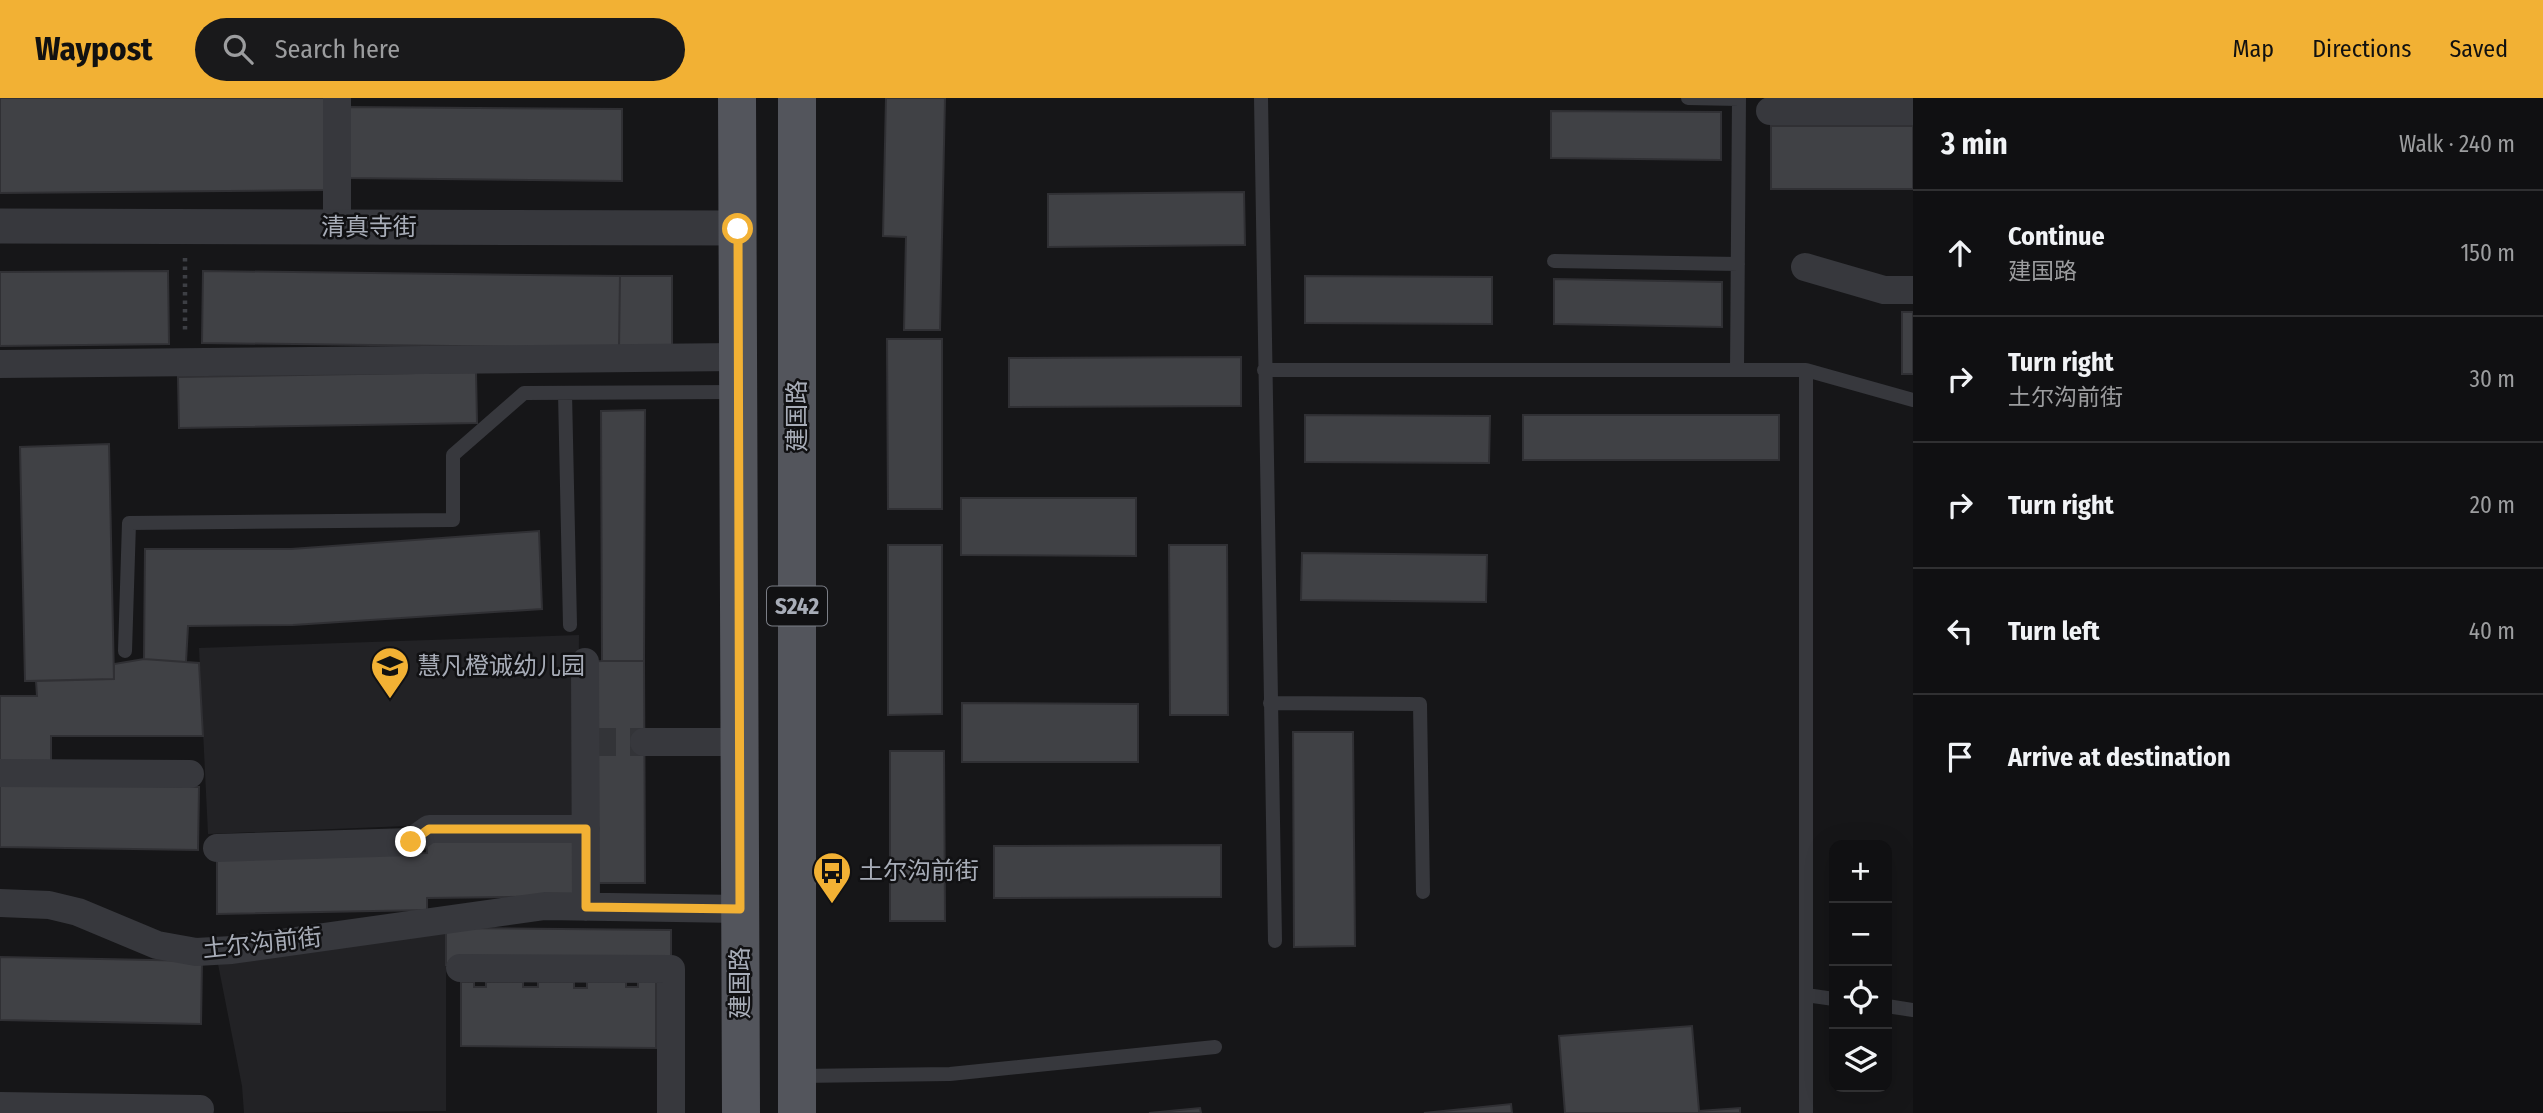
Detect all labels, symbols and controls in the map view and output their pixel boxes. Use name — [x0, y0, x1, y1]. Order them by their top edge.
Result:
search box — [195, 18, 685, 81]
text: Waypost — [35, 29, 153, 69]
icon: search — [219, 30, 257, 68]
text: Search here — [275, 34, 400, 65]
text: Map — [2233, 35, 2274, 63]
text: Directions — [2312, 35, 2411, 63]
text: Saved — [2449, 35, 2508, 63]
text: 3 min — [1941, 126, 2008, 162]
text: Walk · 240 m — [2399, 130, 2515, 158]
street label: 清真寺街 — [321, 213, 417, 241]
route start — [722, 213, 753, 244]
text: Continue — [2008, 221, 2105, 252]
icon: ahead — [1941, 234, 1979, 272]
text: 150 m — [2460, 239, 2515, 267]
text: 建国路 — [2008, 257, 2077, 285]
text: Turn right — [2008, 347, 2114, 378]
icon: right — [1941, 360, 1979, 398]
text: 30 m — [2470, 365, 2515, 393]
street label: 建国路 — [783, 380, 811, 452]
text: 土尔沟前街 — [2008, 383, 2123, 411]
icon: right — [1941, 486, 1979, 524]
text: Turn right — [2008, 490, 2114, 521]
text: 20 m — [2470, 491, 2515, 519]
road number: S242 — [767, 586, 827, 626]
icon: left — [1941, 612, 1979, 650]
text: Turn left — [2008, 616, 2100, 647]
text: 40 m — [2469, 617, 2515, 645]
school or university icon: 慧凡橙诚幼儿园 — [369, 645, 411, 700]
place label: 慧凡橙诚幼儿园 — [417, 652, 585, 680]
icon: arrive — [1941, 738, 1979, 776]
text: Arrive at destination — [2008, 742, 2231, 773]
route end — [395, 826, 426, 857]
map controls — [1829, 840, 1892, 1092]
button: + — [1829, 840, 1892, 903]
bus stop icon: 土尔沟前街 — [811, 850, 853, 905]
place label: 土尔沟前街 — [859, 857, 979, 885]
button: − — [1829, 903, 1892, 966]
street label: 土尔沟前街 — [201, 923, 323, 963]
street label: 建国路 — [726, 947, 754, 1019]
button: locate — [1829, 966, 1892, 1029]
button: layers — [1829, 1029, 1892, 1092]

